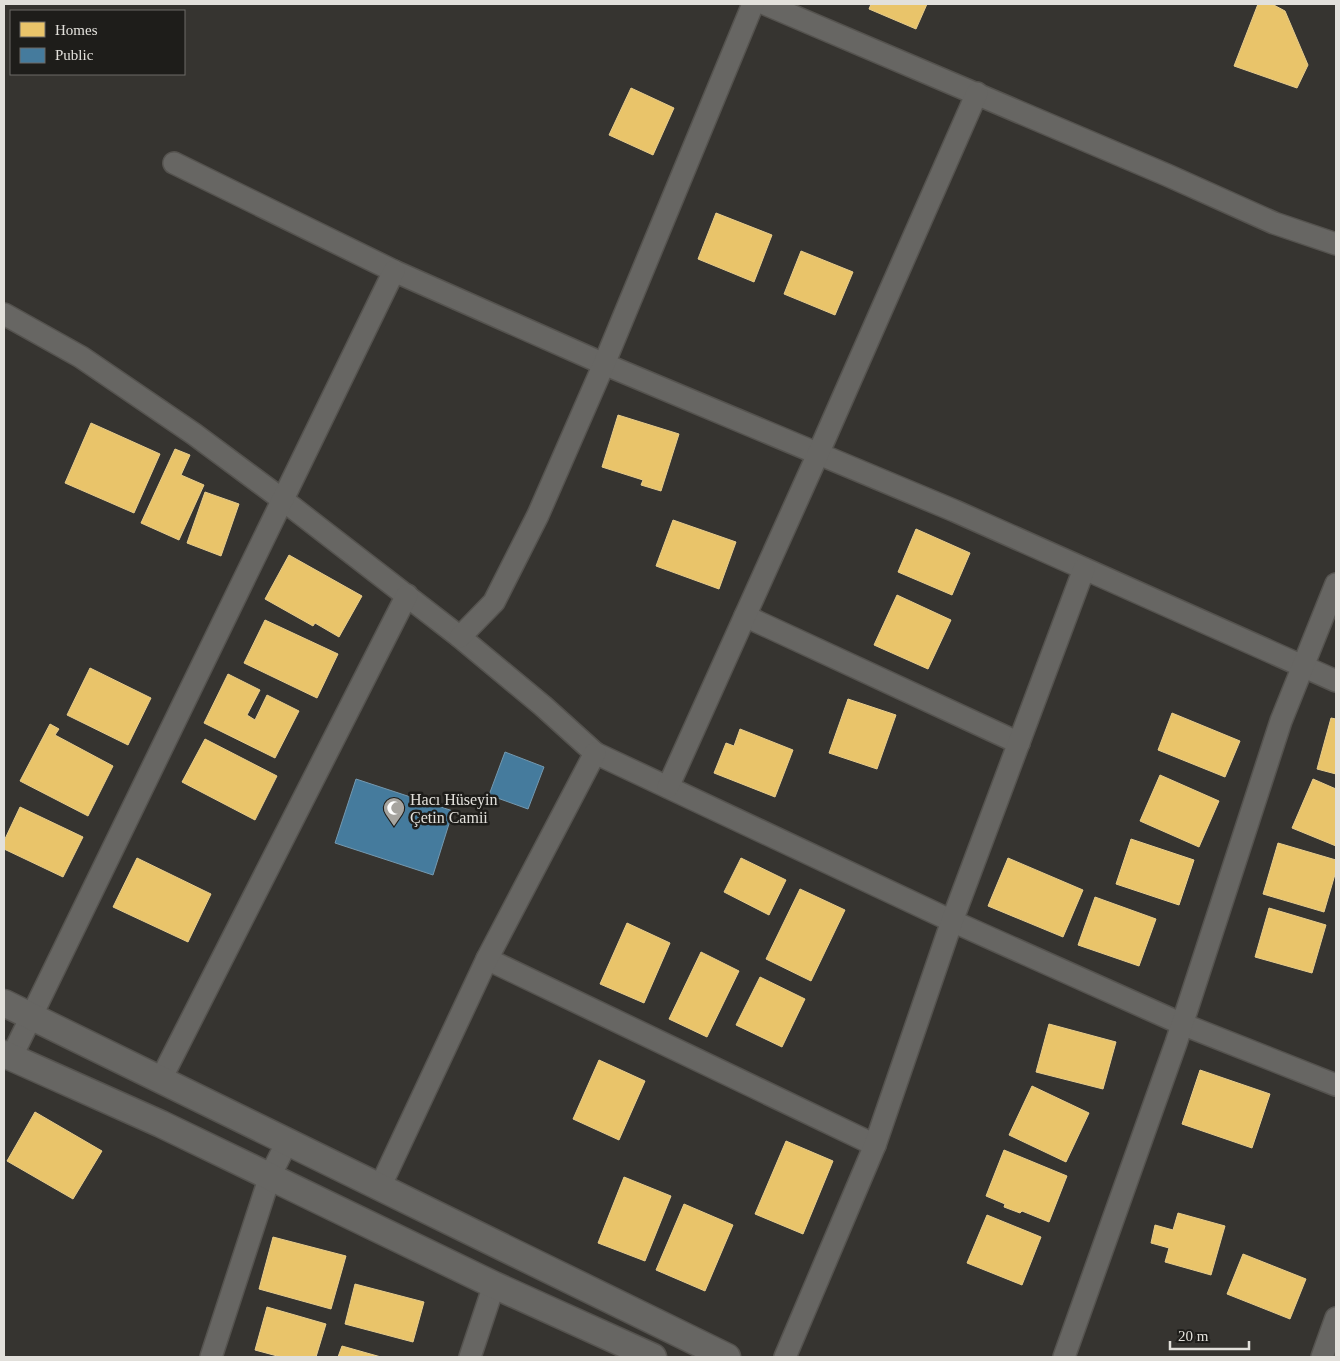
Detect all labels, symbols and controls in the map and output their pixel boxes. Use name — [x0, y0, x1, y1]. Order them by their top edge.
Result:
legend — [10, 10, 185, 75]
text: Homes — [55, 22, 98, 38]
text: Public — [55, 47, 94, 63]
place label: Hacı Hüseyin Çetin Camii — [410, 791, 498, 827]
mosque icon: Hacı Hüseyin Çetin Camii — [382, 796, 406, 827]
scale bar — [1170, 1318, 1249, 1350]
text: 20 m — [1178, 1328, 1209, 1344]

